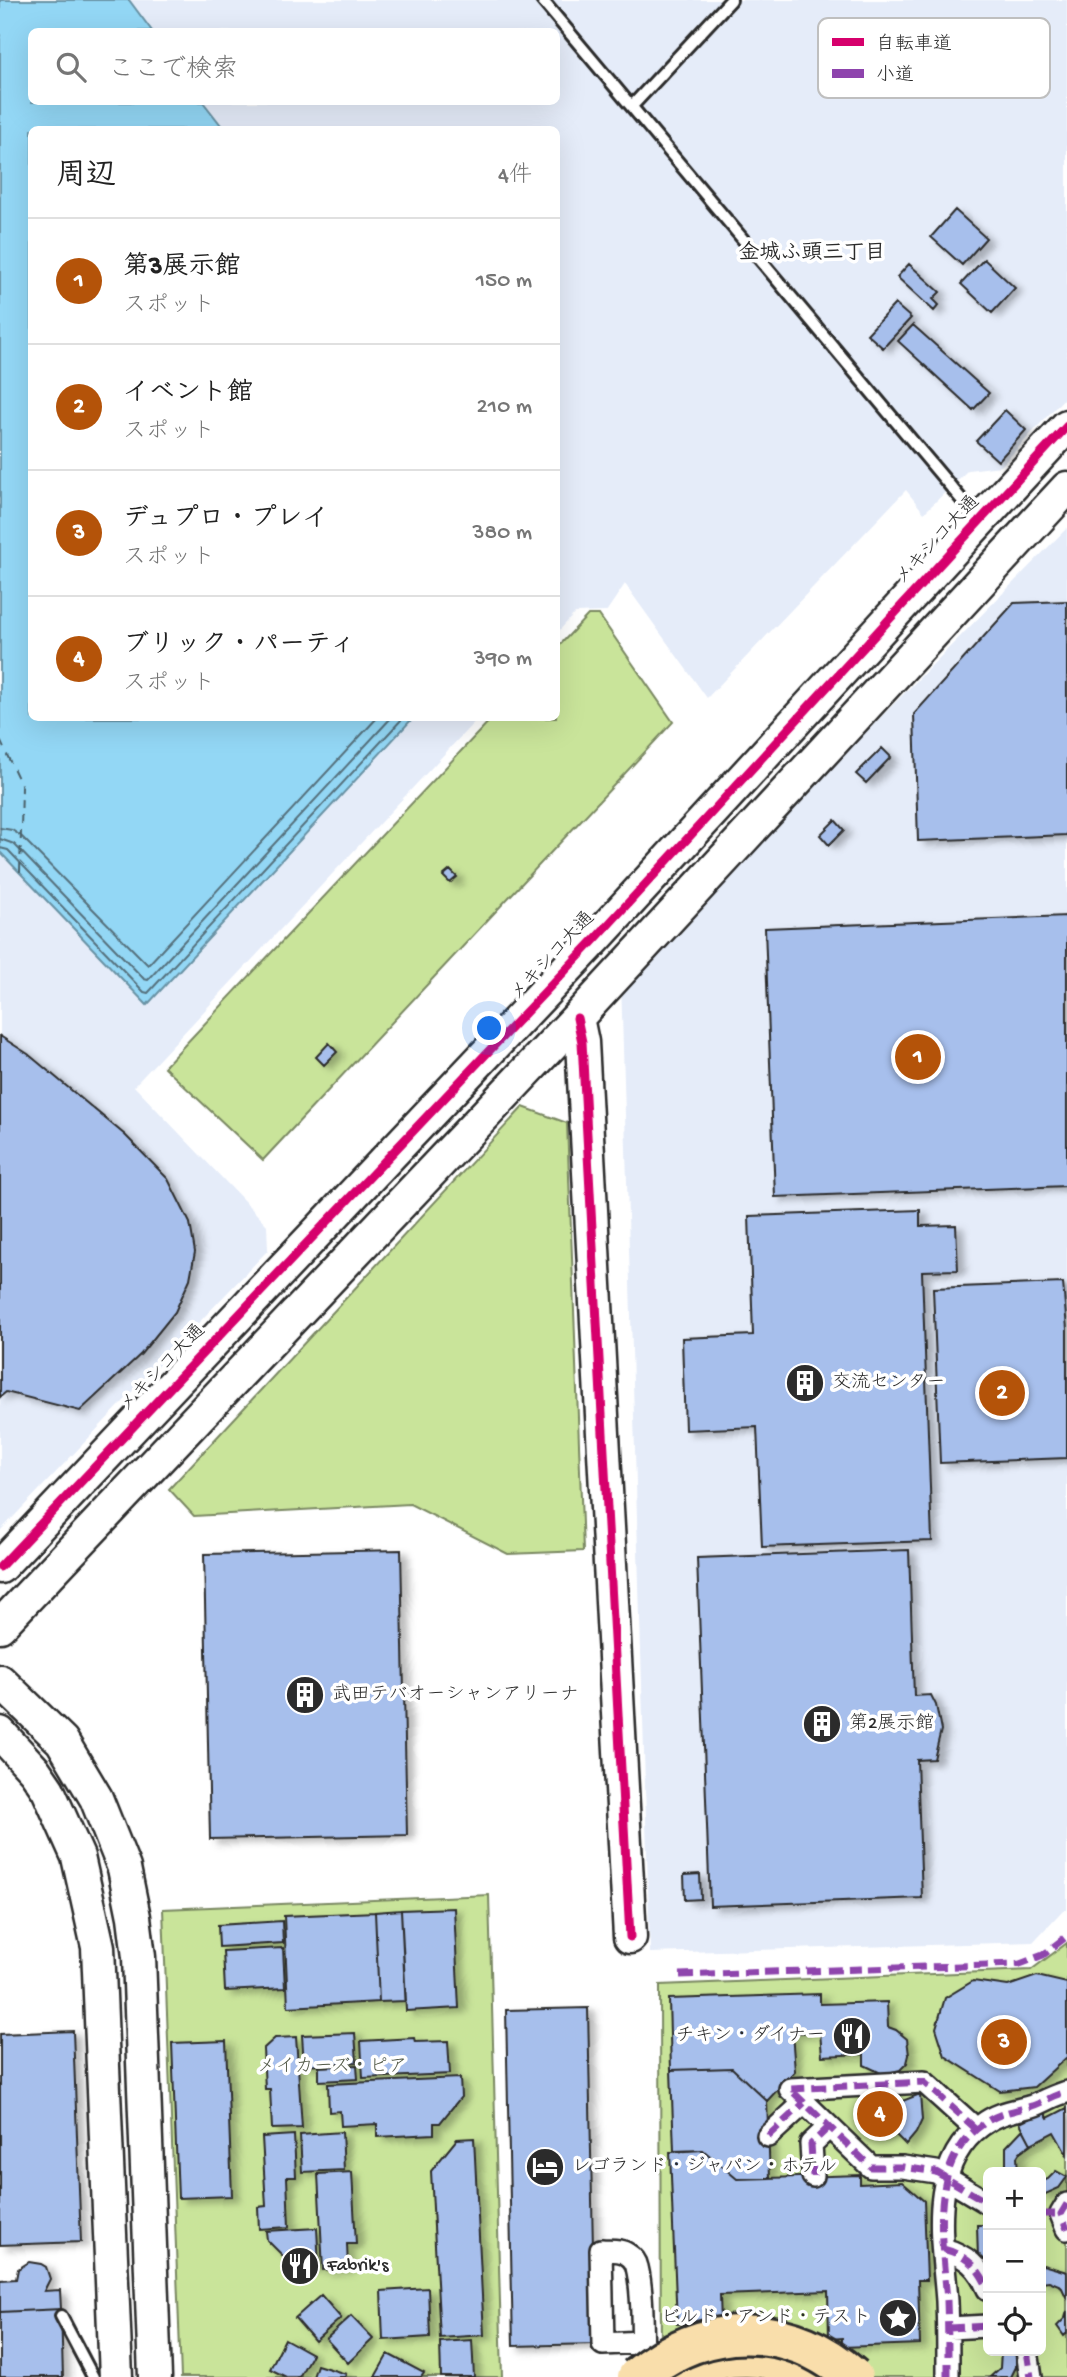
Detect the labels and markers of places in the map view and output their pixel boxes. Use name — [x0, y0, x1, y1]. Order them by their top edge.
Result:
pin: 1 — [895, 1031, 941, 1083]
building icon: 交流センター — [784, 1362, 826, 1404]
pin: 2 — [979, 1367, 1025, 1419]
place label: 交流センター — [832, 1372, 945, 1395]
building icon: 武田テバオーシャンアリーナ — [284, 1674, 326, 1716]
place label: 武田テバオーシャンアリーナ — [332, 1683, 579, 1707]
building icon: 第2展示館 — [801, 1703, 843, 1745]
place label: 第2展示館 — [849, 1712, 934, 1736]
restaurant icon: チキン・ダイナー — [831, 2015, 873, 2057]
pin: 3 — [981, 2016, 1027, 2068]
place label: チキン・ダイナー — [675, 2024, 825, 2048]
pin: 4 — [857, 2088, 903, 2140]
hotel icon: レゴランド・ジャパン・ホテル — [524, 2146, 566, 2188]
place label: レゴランド・ジャパン・ホテル — [572, 2156, 837, 2179]
restaurant icon: Fabrik's — [279, 2245, 321, 2287]
place label: Fabrik's — [326, 2255, 389, 2278]
place icon: ビルド・アンド・テスト — [877, 2297, 919, 2339]
place label: ビルド・アンド・テスト — [661, 2307, 871, 2330]

